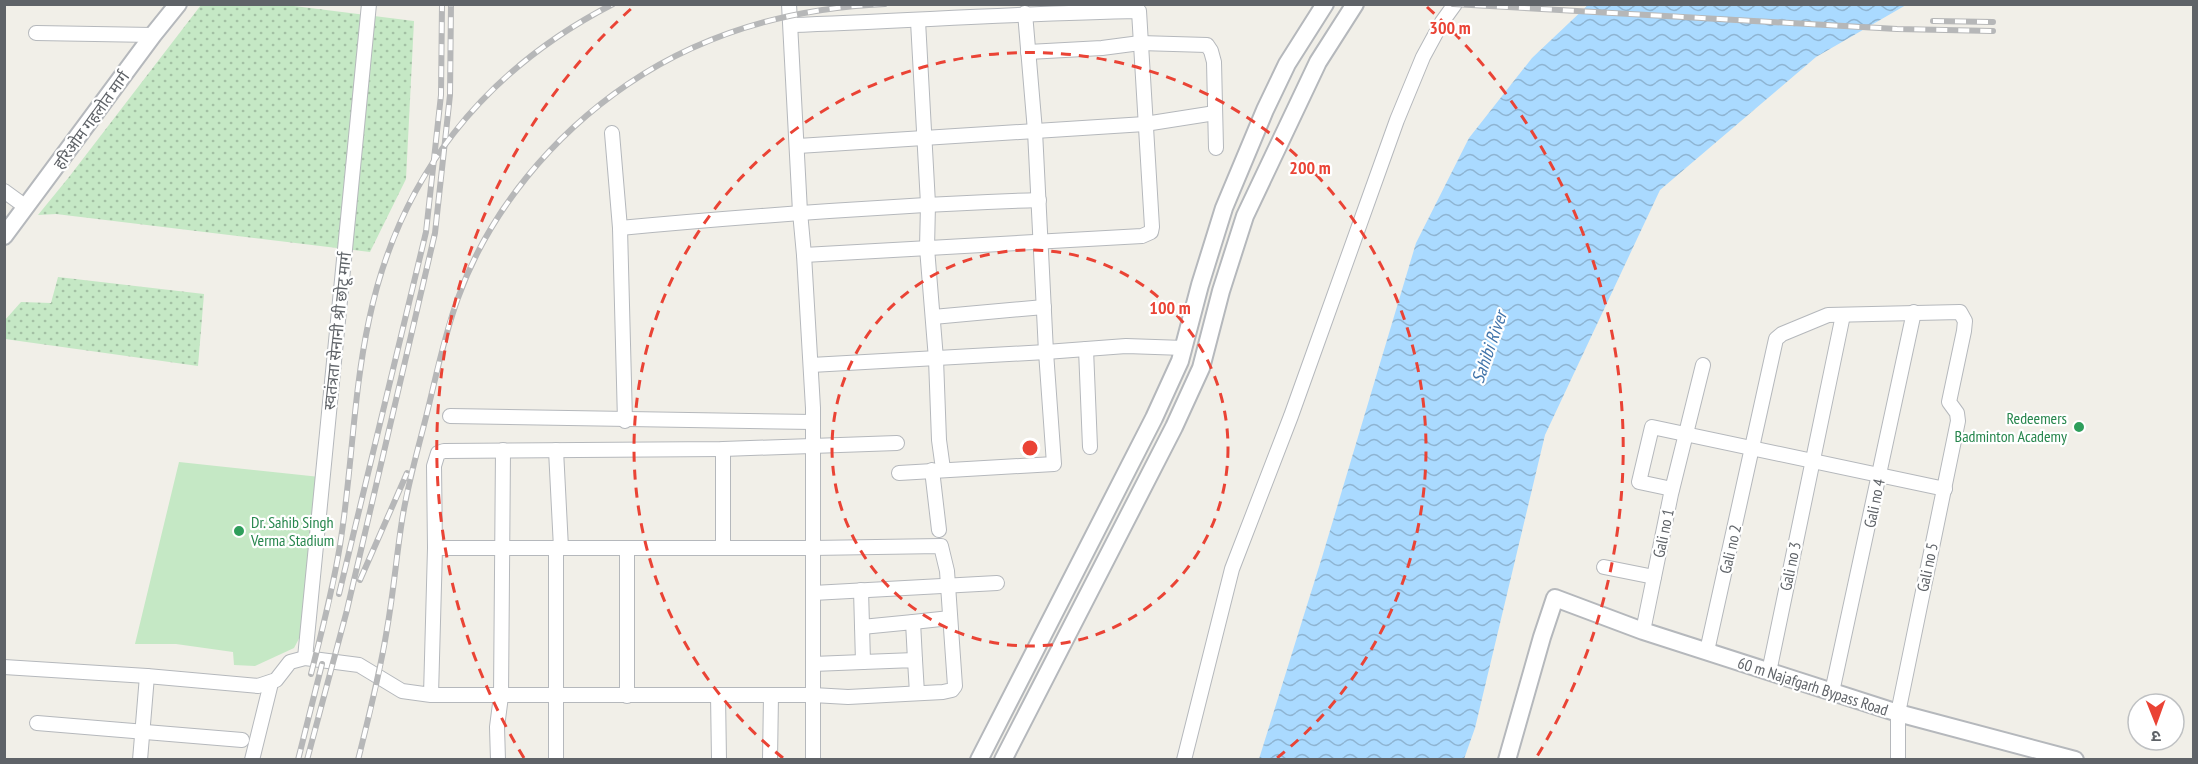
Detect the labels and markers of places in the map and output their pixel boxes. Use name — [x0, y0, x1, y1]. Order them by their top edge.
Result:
place label: Redeemers Badminton Academy — [1955, 408, 2067, 446]
marker: Redeemers Badminton Academy — [2072, 420, 2086, 434]
centre of rings — [1020, 438, 1040, 458]
place label: Dr. Sahib Singh Verma Stadium — [250, 512, 334, 550]
marker: Dr. Sahib Singh Verma Stadium — [232, 524, 246, 538]

